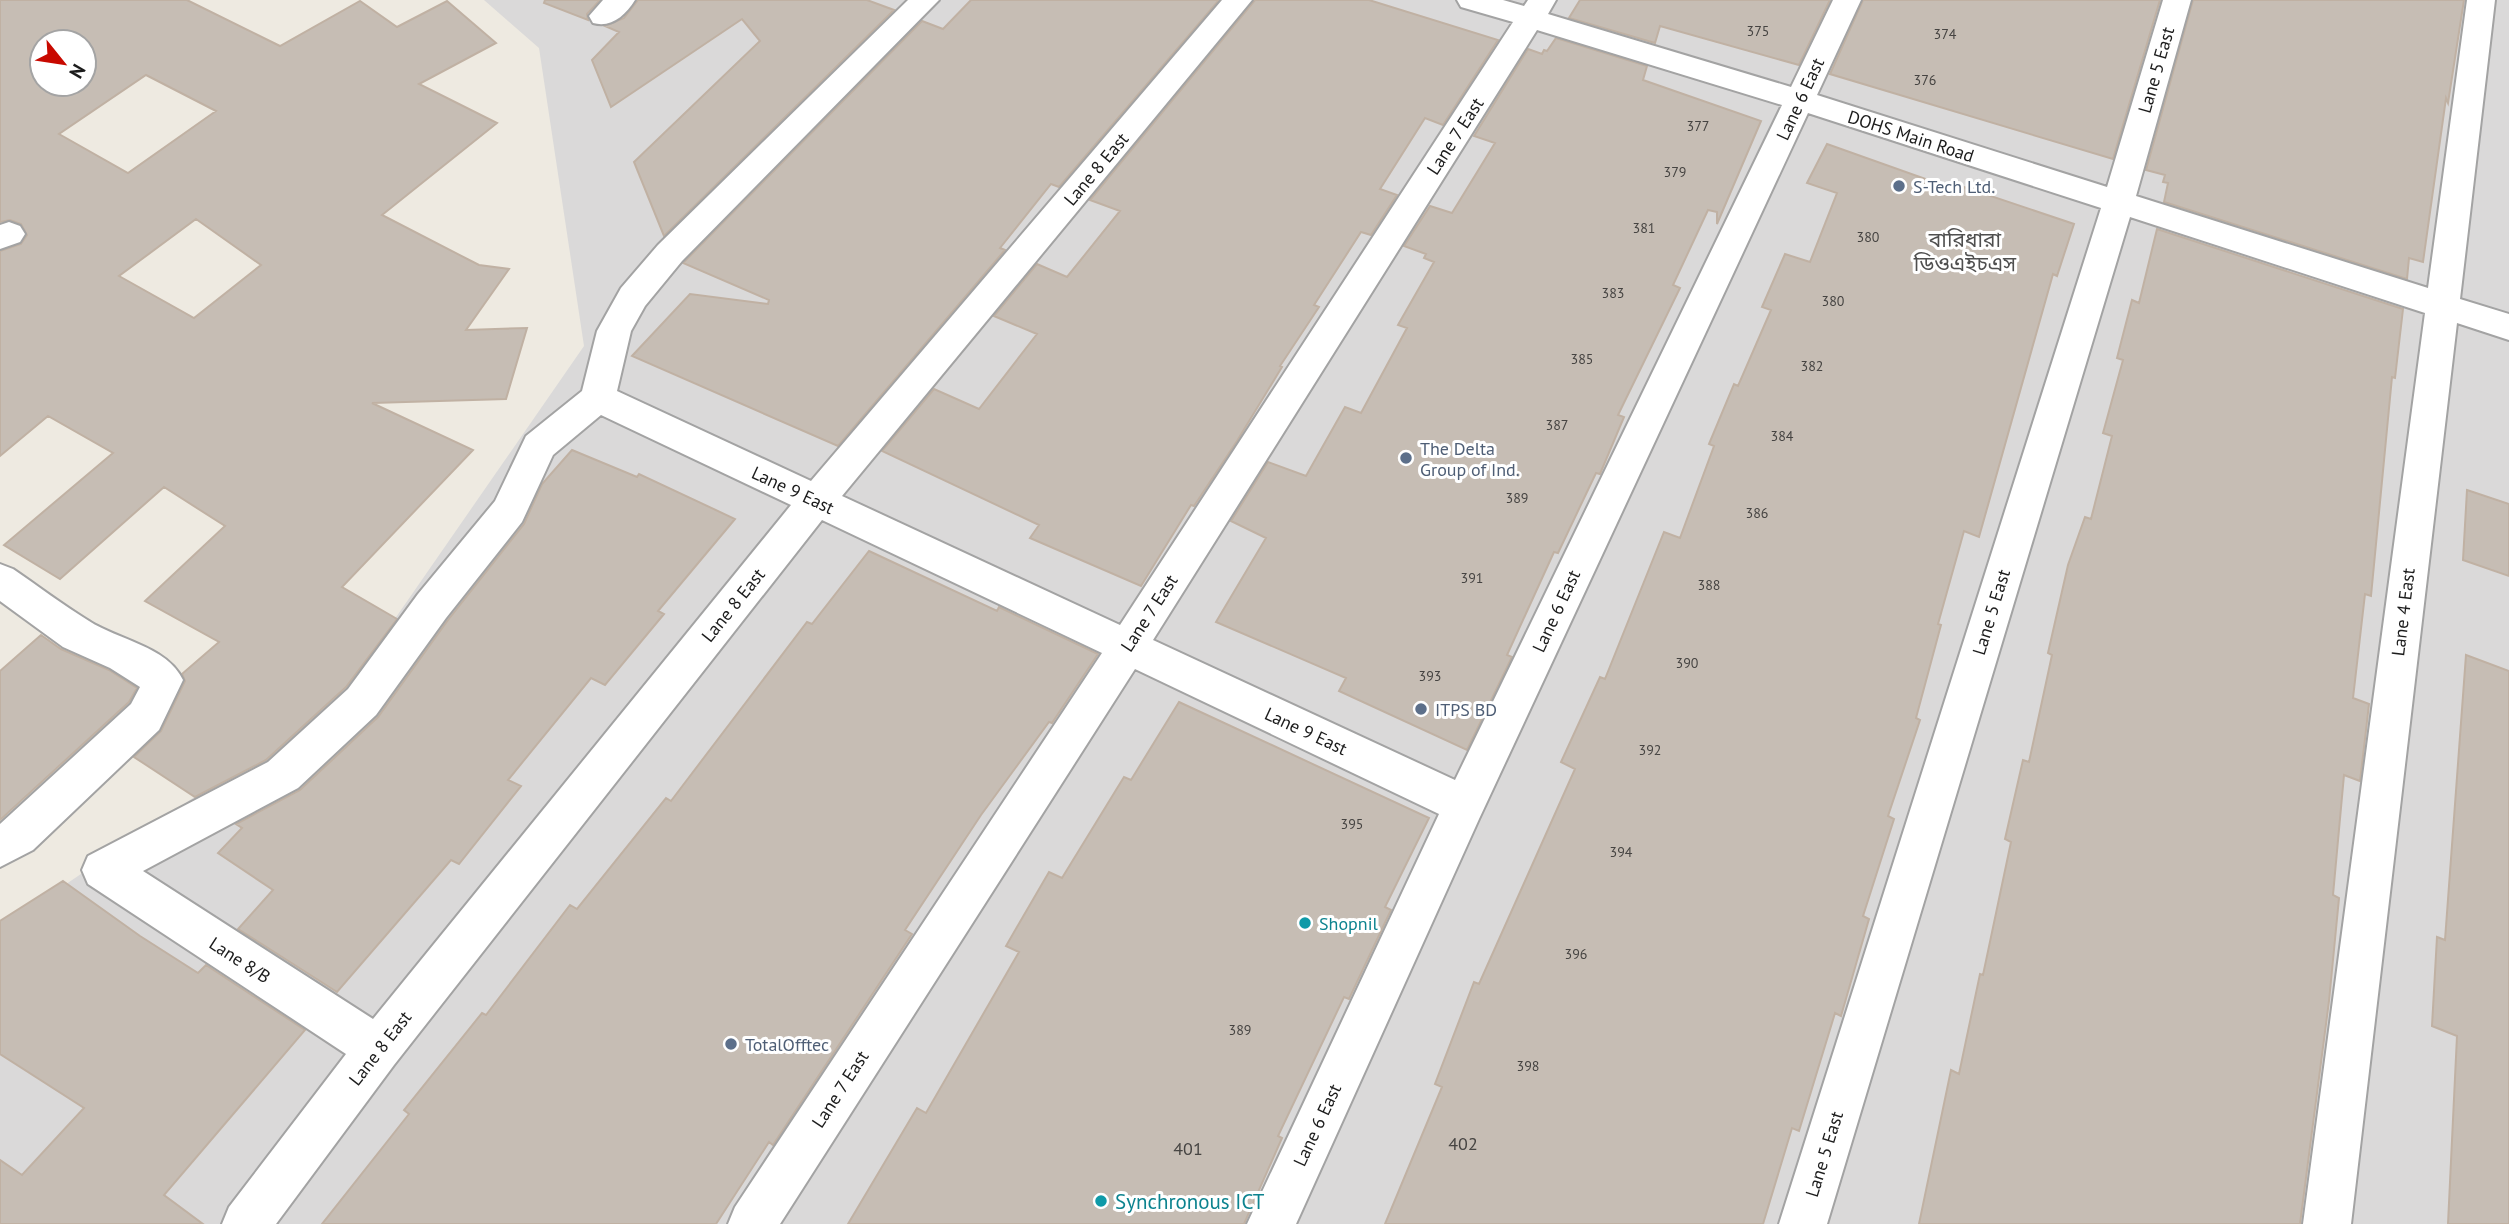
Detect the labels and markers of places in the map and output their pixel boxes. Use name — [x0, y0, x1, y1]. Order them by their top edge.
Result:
place label: S-Tech Ltd. — [1913, 175, 1995, 198]
marker: S-Tech Ltd. — [1891, 178, 1907, 194]
place label: The Delta Group of Ind. — [1420, 437, 1520, 481]
marker: The Delta Group of Ind. — [1398, 450, 1414, 466]
place label: ITPS BD — [1435, 698, 1497, 721]
marker: ITPS BD — [1413, 701, 1429, 717]
place label: Shopnil — [1319, 912, 1378, 935]
marker: Shopnil — [1297, 915, 1313, 931]
place label: TotalOfftec — [745, 1033, 829, 1056]
marker: TotalOfftec — [723, 1036, 739, 1052]
place label: Synchronous ICT — [1115, 1188, 1265, 1215]
marker: Synchronous ICT — [1093, 1193, 1109, 1209]

